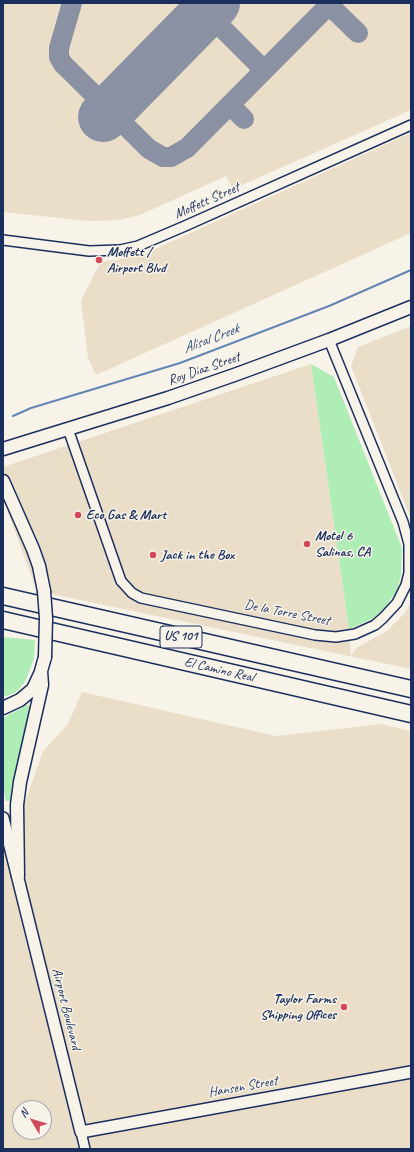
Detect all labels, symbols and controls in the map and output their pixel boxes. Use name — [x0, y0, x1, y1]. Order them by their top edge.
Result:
street label: Moffett Street — [172, 179, 242, 223]
place label: Moffett / Airport Blvd — [107, 244, 166, 276]
marker: Moffett / Airport Blvd — [94, 255, 104, 265]
water label: Alisal Creek — [181, 320, 241, 358]
street label: Roy Diaz Street — [166, 349, 242, 389]
place label: Eco Gas & Mart — [86, 507, 166, 523]
marker: Eco Gas & Mart — [73, 510, 83, 520]
place label: Motel 6 Salinas, CA — [315, 528, 370, 560]
marker: Motel 6 Salinas, CA — [302, 539, 312, 549]
place label: Jack in the Box — [161, 547, 234, 563]
marker: Jack in the Box — [148, 550, 158, 560]
street label: De la Torre Street — [243, 596, 331, 630]
road number: US 101 — [160, 626, 202, 648]
street label: El Camino Real — [183, 654, 255, 686]
street label: Airport Boulevard — [48, 966, 84, 1052]
place label: Taylor Farms Shipping Offices — [260, 991, 336, 1024]
marker: Taylor Farms Shipping Offices — [339, 1002, 349, 1012]
street label: Hansen Street — [207, 1073, 279, 1101]
north arrow — [12, 1100, 52, 1140]
text: N — [16, 1106, 31, 1120]

